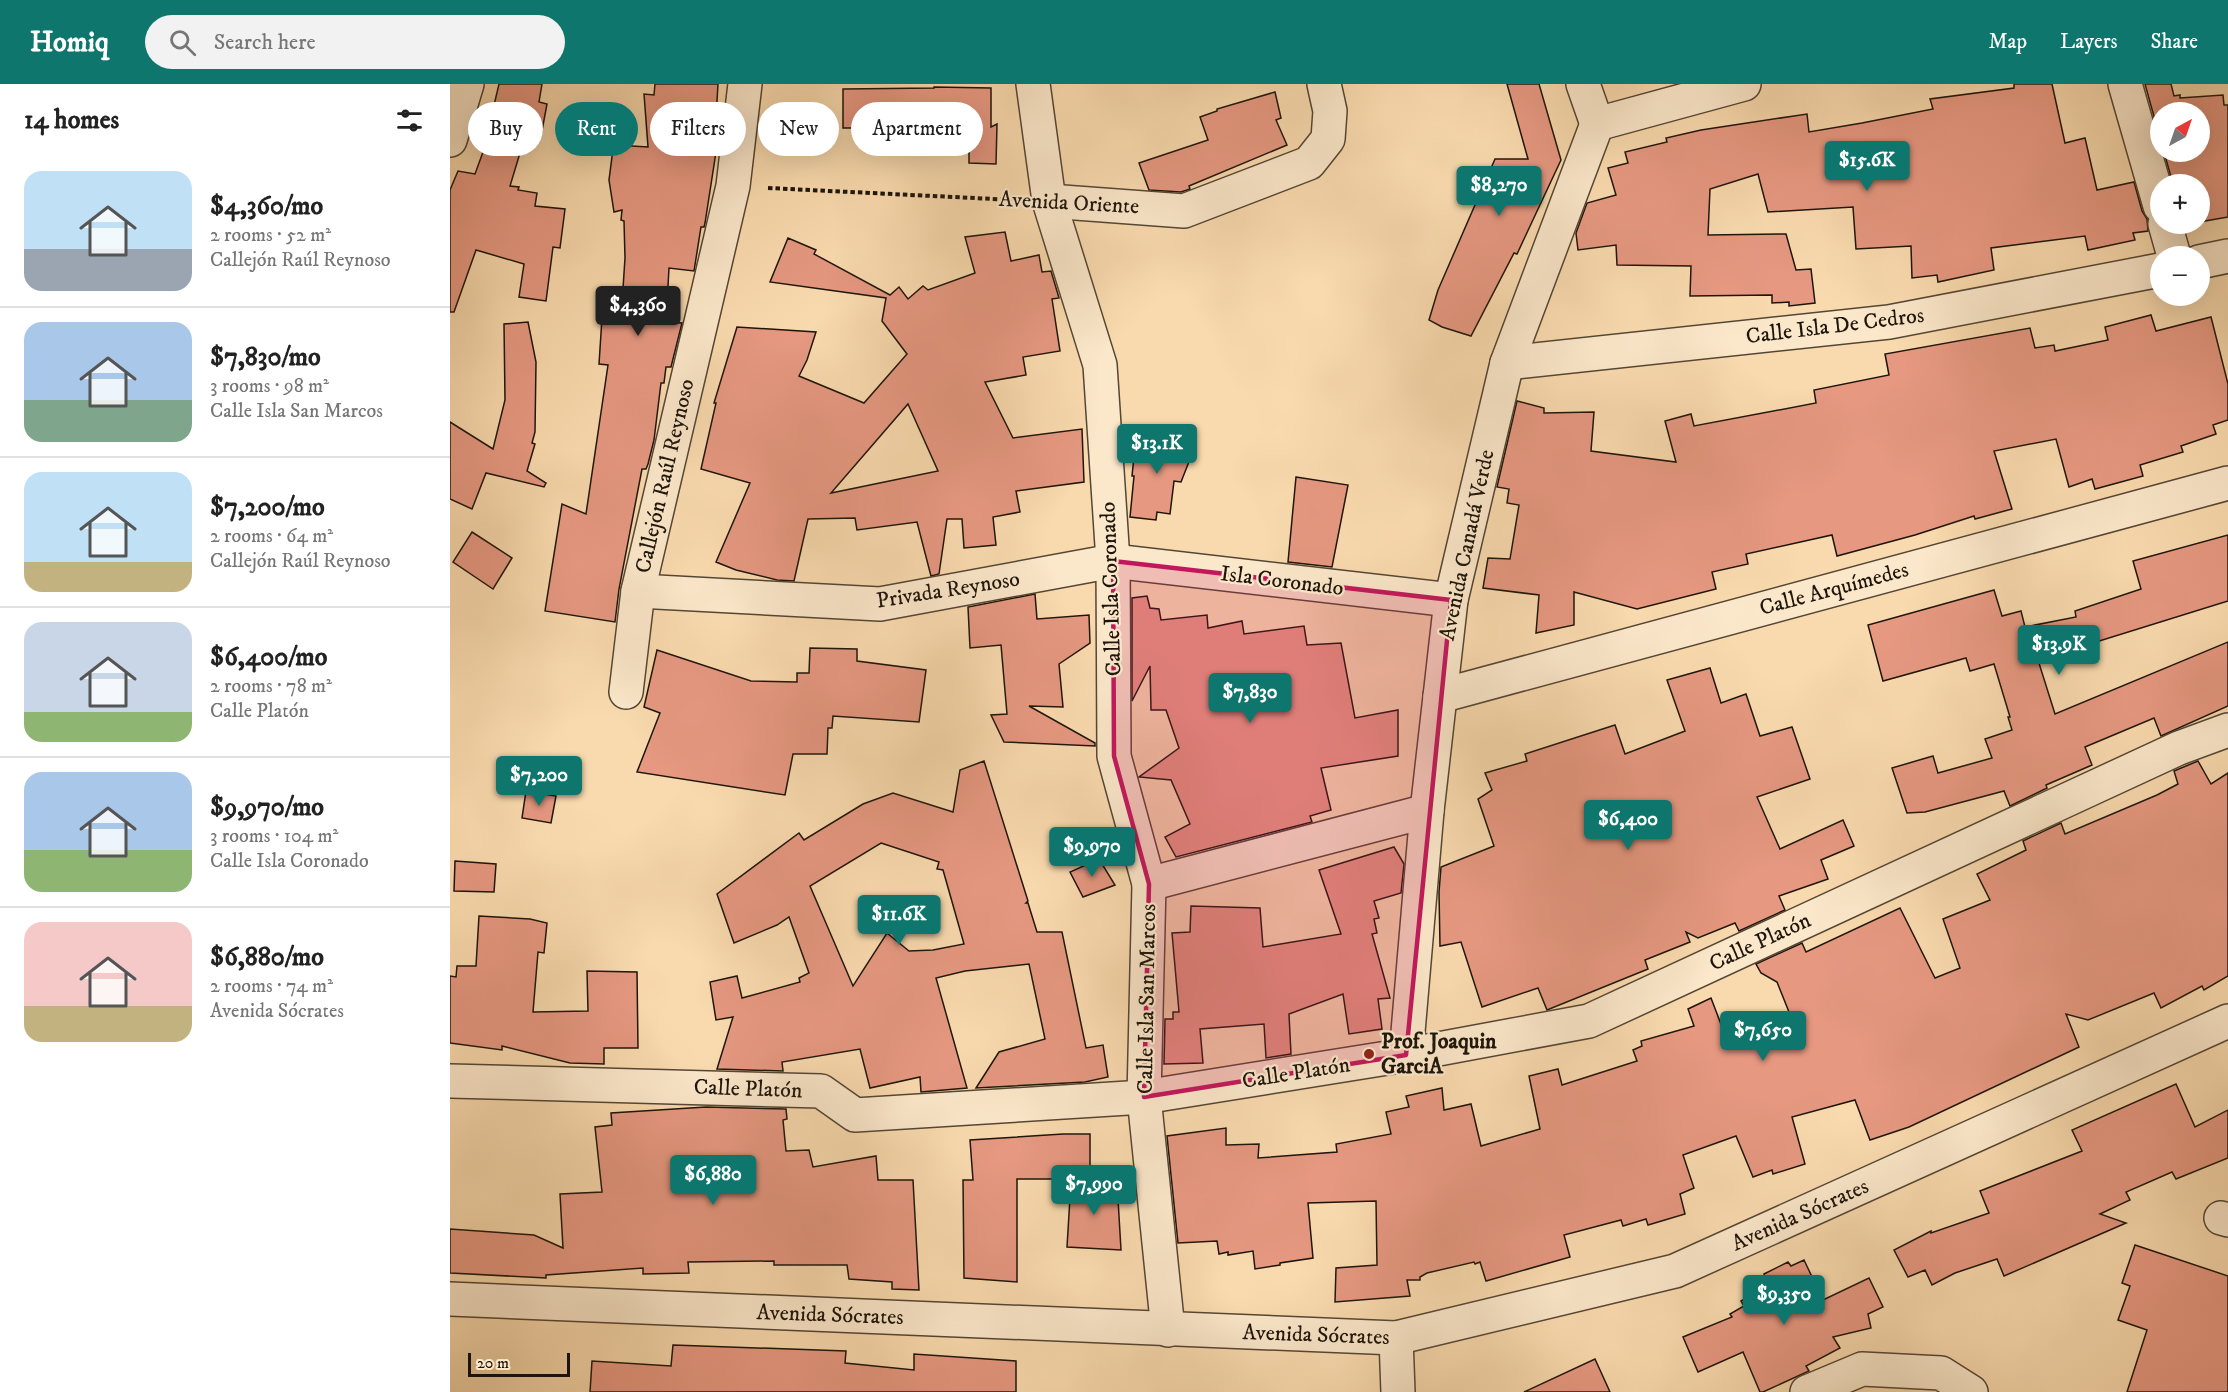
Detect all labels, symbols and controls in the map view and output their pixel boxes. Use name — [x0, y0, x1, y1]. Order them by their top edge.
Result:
search box — [145, 15, 565, 69]
text: Homiq — [30, 25, 109, 60]
icon: search — [166, 26, 199, 59]
text: Search here — [214, 29, 316, 56]
text: Map — [1988, 29, 2027, 55]
text: Layers — [2060, 29, 2118, 55]
text: Share — [2151, 29, 2198, 55]
chip: Buy — [468, 102, 543, 156]
chip: Rent — [555, 102, 638, 156]
chip: Filters — [650, 102, 746, 156]
chip: New — [758, 102, 839, 156]
chip: Apartment — [851, 102, 983, 156]
north arrow — [2150, 102, 2210, 162]
map controls — [2150, 102, 2210, 306]
text: 14 homes — [24, 104, 119, 137]
icon: filters — [393, 104, 426, 137]
pin: $15.6K — [1818, 141, 1916, 192]
text: $15.6K — [1839, 148, 1895, 173]
pin: $8,270 — [1450, 166, 1548, 217]
text: $8,270 — [1471, 173, 1527, 198]
button: + — [2150, 174, 2210, 234]
street label: Avenida Oriente — [998, 186, 1140, 220]
text: $4,360/mo — [210, 190, 323, 223]
icon: home — [72, 195, 144, 267]
text: 2 rooms · 52 m² — [210, 223, 331, 248]
button: − — [2150, 246, 2210, 306]
text: Callejón Raúl Reynoso — [210, 248, 391, 273]
pin: $4,360 — [589, 286, 687, 337]
text: $4,360 — [610, 293, 666, 318]
street label: Calle Isla De Cedros — [1744, 302, 1926, 350]
text: $7,830/mo — [210, 341, 321, 374]
icon: home — [72, 346, 144, 418]
text: 3 rooms · 98 m² — [210, 374, 329, 399]
street label: Callejón Raúl Reynoso — [630, 376, 700, 576]
text: Calle Isla San Marcos — [210, 399, 383, 424]
pin: $13.1K — [1108, 424, 1206, 475]
text: $13.1K — [1131, 431, 1183, 456]
street label: Avenida Canadá Verde — [1434, 447, 1500, 643]
text: $7,200/mo — [210, 491, 325, 524]
icon: home — [72, 496, 144, 568]
street label: Calle Isla Coronado — [1094, 501, 1128, 677]
text: 2 rooms · 64 m² — [210, 524, 333, 549]
text: Callejón Raúl Reynoso — [210, 549, 391, 574]
street label: Calle Arquímedes — [1756, 556, 1912, 622]
street label: Isla Coronado — [1219, 560, 1345, 602]
street label: Privada Reynoso — [874, 565, 1022, 615]
pin: $13.9K — [2010, 625, 2108, 676]
text: $13.9K — [2032, 632, 2086, 657]
text: $6,400/mo — [210, 641, 327, 674]
icon: home — [72, 646, 144, 718]
pin: $7,830 — [1201, 673, 1299, 724]
text: 2 rooms · 78 m² — [210, 674, 332, 699]
text: $7,830 — [1223, 680, 1277, 705]
text: Calle Platón — [210, 699, 309, 724]
pin: $7,200 — [490, 756, 588, 807]
text: $7,200 — [510, 763, 568, 788]
text: $9,970/mo — [210, 791, 324, 824]
icon: home — [72, 796, 144, 868]
pin: $6,400 — [1579, 800, 1677, 851]
text: $6,400 — [1598, 807, 1658, 832]
text: 3 rooms · 104 m² — [210, 824, 338, 849]
pin: $9,970 — [1043, 827, 1141, 878]
text: $9,970 — [1063, 834, 1121, 859]
text: Calle Isla Coronado — [210, 849, 369, 874]
pin: $11.6K — [850, 895, 948, 946]
text: $11.6K — [872, 902, 926, 927]
street label: Calle Isla San Marcos — [1132, 904, 1162, 1094]
street label: Calle Platón — [1705, 907, 1815, 977]
text: $6,880/mo — [210, 941, 324, 974]
icon: home — [72, 946, 144, 1018]
text: 2 rooms · 74 m² — [210, 974, 333, 999]
text: Avenida Sócrates — [210, 999, 344, 1024]
pin: $7,650 — [1714, 1011, 1812, 1062]
text: $7,650 — [1734, 1018, 1792, 1043]
place label: Prof. Joaquin GarciA — [1381, 1028, 1497, 1080]
marker: Prof. Joaquin GarciA — [1362, 1047, 1376, 1061]
street label: Calle Platón — [1240, 1051, 1352, 1095]
street label: Calle Platón — [693, 1074, 803, 1104]
pin: $6,880 — [664, 1155, 762, 1206]
text: $6,880 — [684, 1162, 742, 1187]
pin: $7,990 — [1045, 1165, 1143, 1216]
text: $7,990 — [1065, 1172, 1123, 1197]
street label: Avenida Sócrates — [1727, 1173, 1873, 1257]
pin: $9,350 — [1735, 1275, 1833, 1326]
text: $9,350 — [1757, 1282, 1811, 1307]
street label: Avenida Sócrates — [756, 1299, 904, 1331]
street label: Avenida Sócrates — [1242, 1319, 1390, 1351]
scale bar — [468, 1350, 570, 1378]
text: 20 m — [477, 1353, 509, 1373]

